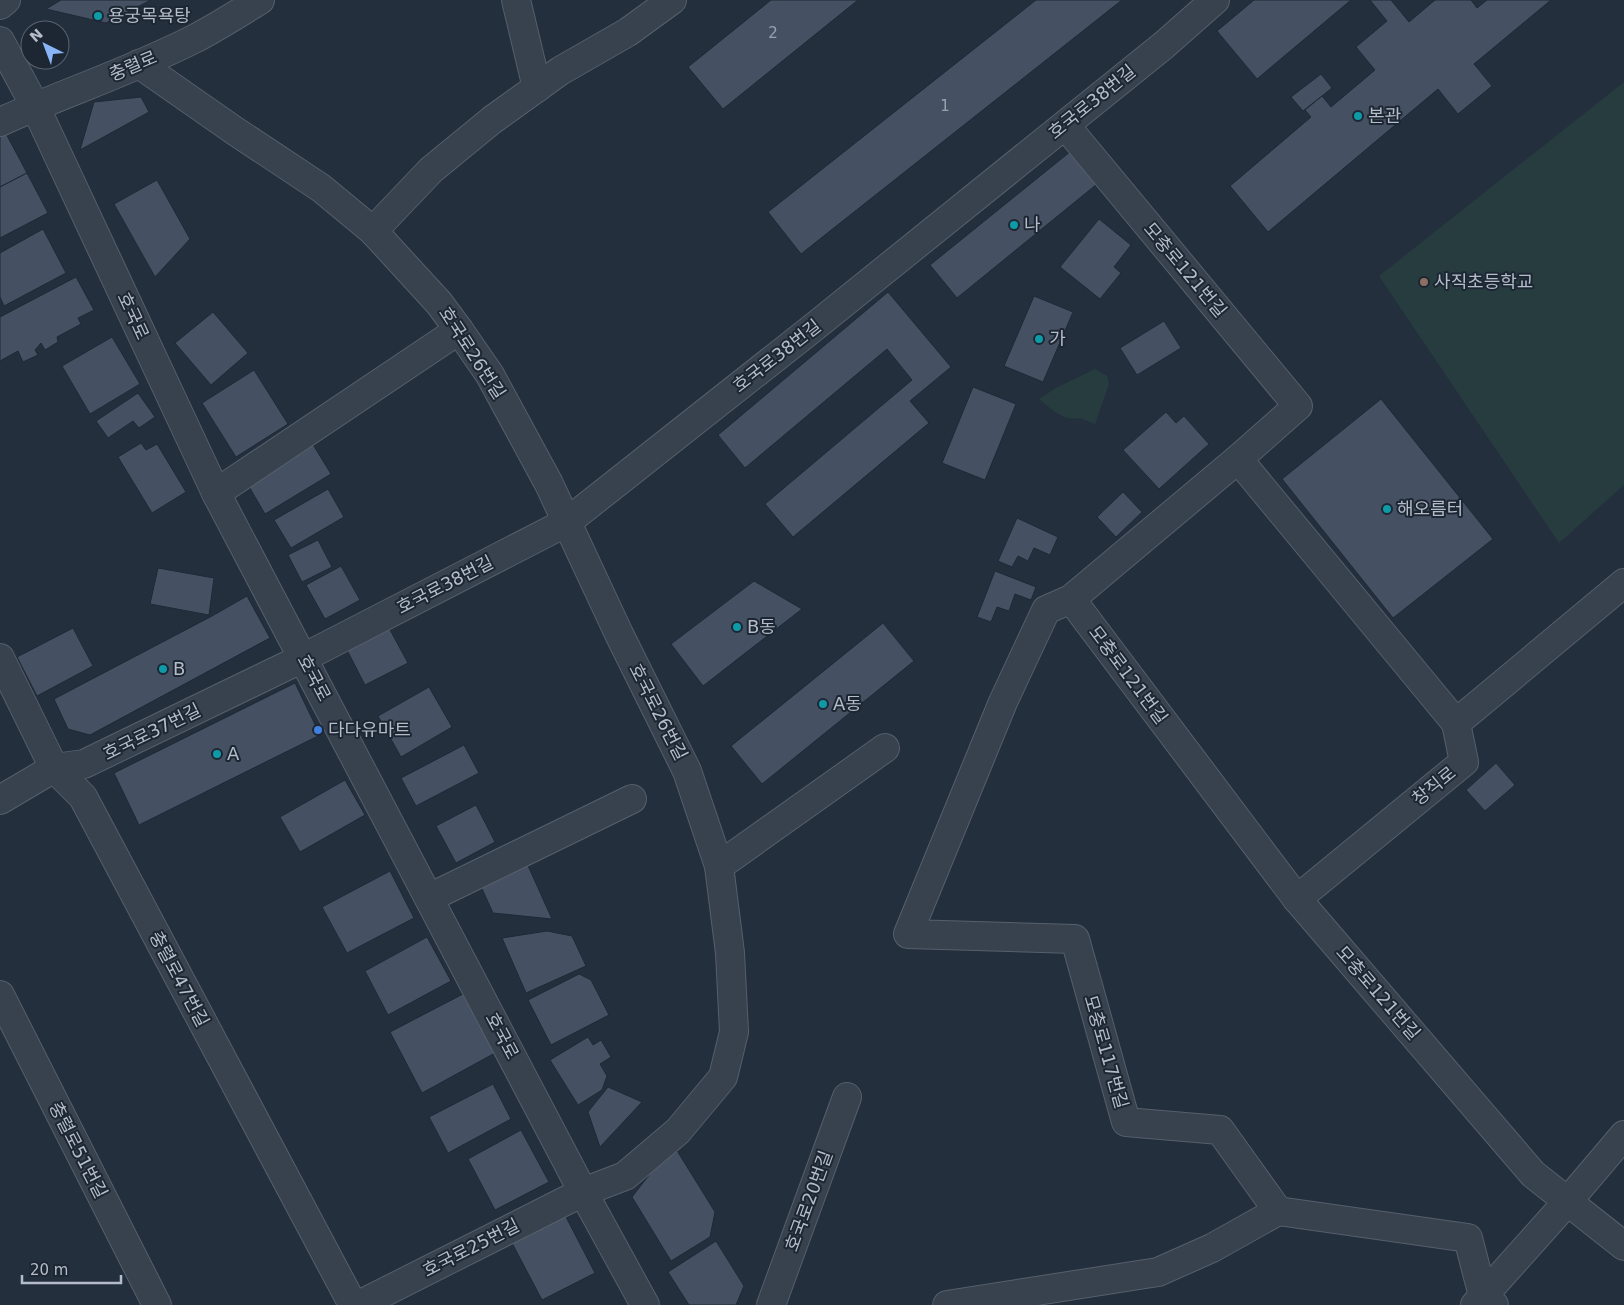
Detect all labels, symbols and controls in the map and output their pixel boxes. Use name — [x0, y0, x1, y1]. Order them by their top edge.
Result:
place label: 용궁목욕탕 — [108, 5, 191, 26]
marker: 용궁목욕탕 — [92, 10, 104, 22]
north arrow — [20, 20, 70, 70]
house number: 2 — [768, 24, 778, 42]
text: N — [27, 25, 46, 45]
street label: 충렬로 — [106, 46, 160, 85]
street label: 호국로38번길 — [1044, 60, 1139, 143]
house number: 1 — [940, 97, 950, 115]
place label: 본관 — [1368, 105, 1402, 126]
marker: 본관 — [1352, 110, 1364, 122]
place label: 나 — [1024, 214, 1041, 235]
street label: 모충로121번길 — [1140, 218, 1231, 321]
marker: 나 — [1008, 219, 1020, 231]
place label: 사직초등학교 — [1434, 271, 1533, 292]
marker: 사직초등학교 — [1418, 276, 1430, 288]
street label: 호국로 — [113, 289, 153, 343]
street label: 호국로26번길 — [435, 303, 510, 403]
street label: 호국로38번길 — [729, 315, 825, 396]
place label: 가 — [1049, 328, 1066, 349]
marker: 가 — [1033, 333, 1045, 345]
place label: 해오름터 — [1397, 498, 1463, 519]
marker: 해오름터 — [1381, 503, 1393, 515]
street label: 호국로38번길 — [393, 551, 497, 618]
place label: B동 — [747, 616, 776, 637]
marker: B동 — [731, 621, 743, 633]
street label: 모충로121번길 — [1085, 622, 1172, 728]
street label: 호국로 — [294, 651, 335, 705]
place label: B — [173, 658, 185, 679]
street label: 호국로26번길 — [625, 660, 692, 764]
marker: B — [157, 663, 169, 675]
place label: A동 — [833, 693, 862, 714]
marker: A동 — [817, 698, 829, 710]
street label: 호국로37번길 — [100, 699, 204, 764]
place label: 다다유마트 — [328, 719, 411, 740]
marker: 다다유마트 — [312, 724, 324, 736]
place label: A — [227, 743, 240, 764]
marker: A — [211, 748, 223, 760]
street label: 창직로 — [1408, 762, 1460, 809]
street label: 충렬로47번길 — [145, 927, 214, 1030]
street label: 모충로121번길 — [1332, 942, 1425, 1044]
street label: 모충로117번길 — [1080, 993, 1133, 1111]
street label: 호국로 — [482, 1009, 523, 1063]
street label: 충렬로51번길 — [45, 1098, 112, 1202]
street label: 호국로20번길 — [781, 1148, 836, 1254]
street label: 호국로25번길 — [419, 1214, 523, 1281]
scale bar — [22, 1252, 121, 1284]
text: 20 m — [30, 1261, 68, 1279]

